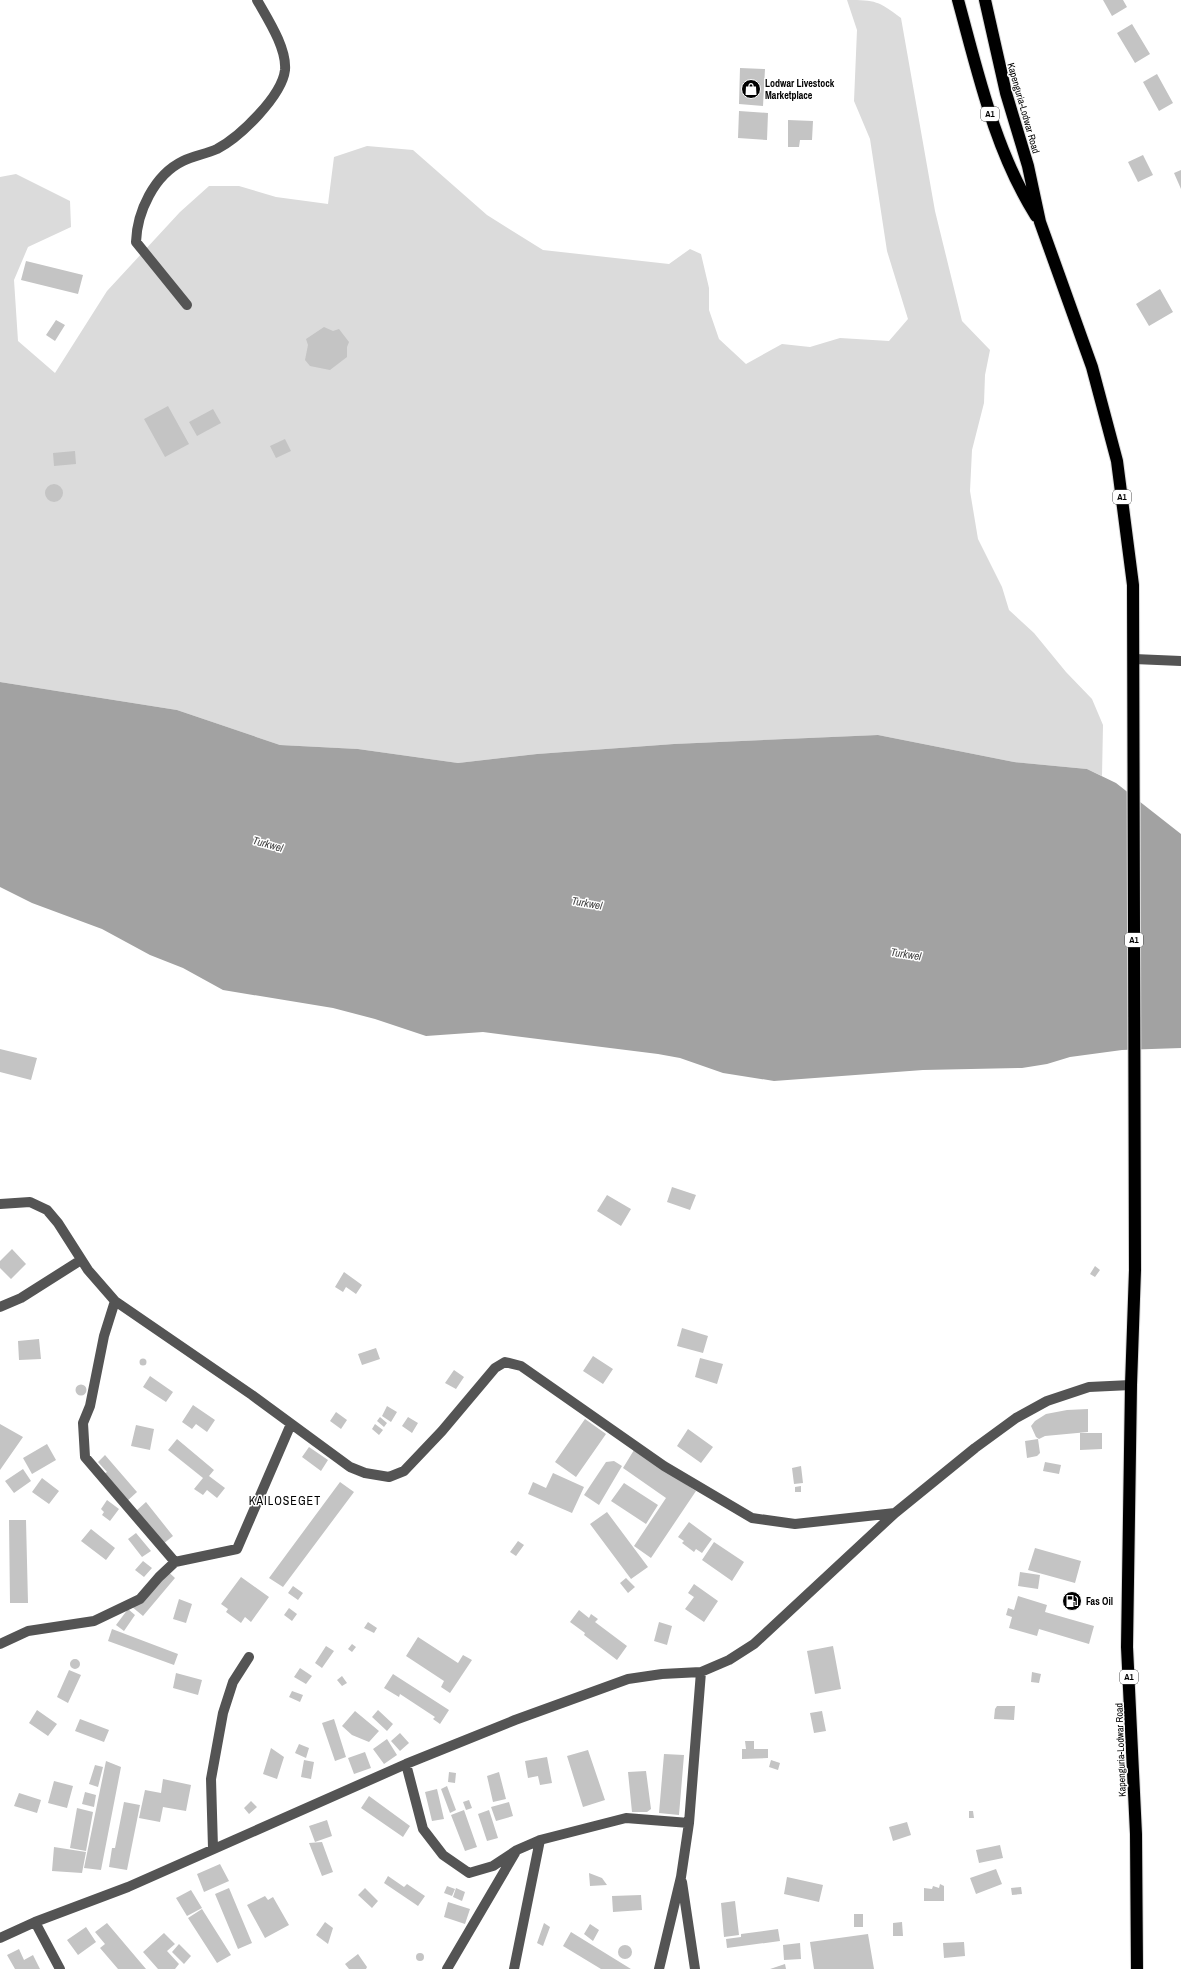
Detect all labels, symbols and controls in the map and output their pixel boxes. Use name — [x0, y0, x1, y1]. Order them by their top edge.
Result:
street label: Kapenguria-Lodwar Road — [1004, 61, 1043, 155]
place label: Lodwar Livestock Marketplace — [765, 77, 835, 102]
shop icon: Lodwar Livestock Marketplace — [740, 78, 762, 100]
road number: A1 — [981, 107, 999, 121]
road number: A1 — [1113, 490, 1131, 504]
water label: Turkwel — [251, 833, 286, 855]
water label: Turkwel — [571, 893, 604, 913]
road number: A1 — [1125, 933, 1143, 947]
water label: Turkwel — [890, 945, 923, 963]
district label: KAILOSEGET — [249, 1493, 321, 1509]
fuel station icon: Fas Oil — [1061, 1590, 1083, 1612]
place label: Fas Oil — [1086, 1595, 1113, 1608]
road number: A1 — [1120, 1670, 1138, 1684]
street label: Kapenguria-Lodwar Road — [1112, 1703, 1129, 1797]

